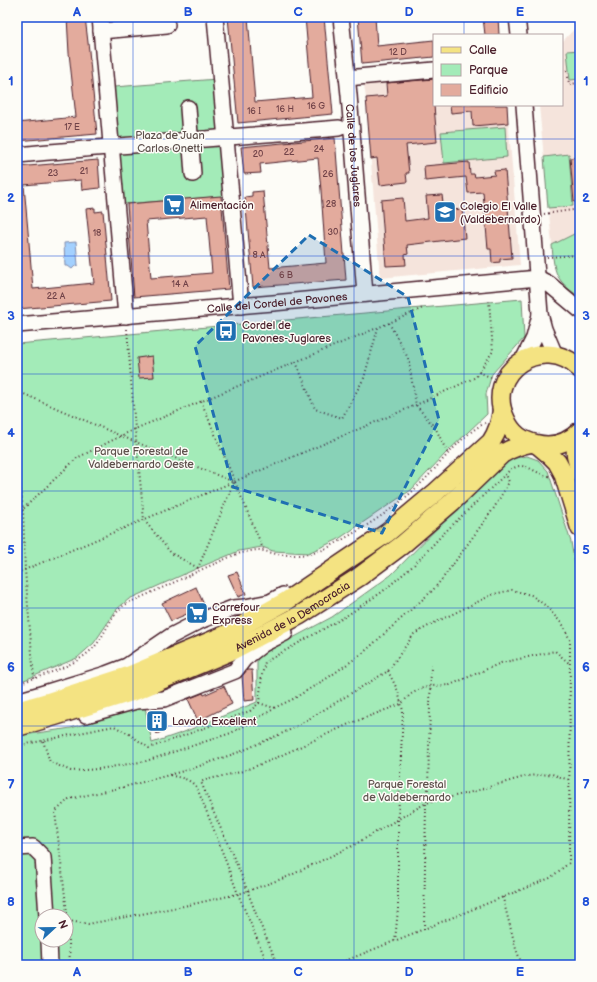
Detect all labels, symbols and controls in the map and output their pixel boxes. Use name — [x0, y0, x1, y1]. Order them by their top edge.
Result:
text: A — [72, 4, 81, 20]
text: B — [183, 4, 193, 20]
text: C — [293, 4, 303, 20]
text: D — [404, 4, 414, 20]
text: E — [516, 4, 525, 20]
legend — [433, 34, 563, 106]
text: Calle — [469, 43, 497, 58]
house number: 12 D — [389, 47, 407, 58]
text: Parque — [469, 63, 508, 78]
text: 1 — [8, 73, 14, 89]
text: 1 — [583, 73, 589, 89]
text: Edificio — [469, 83, 509, 98]
house number: 16 G — [307, 101, 325, 112]
street label: Calle de los Juglares — [343, 103, 364, 208]
house number: 16 H — [276, 104, 294, 115]
house number: 16 I — [247, 106, 261, 117]
house number: 17 E — [64, 122, 80, 133]
park label: Plaza de Juan Carlos Onetti — [135, 129, 205, 155]
house number: 24 — [314, 144, 325, 155]
house number: 22 — [284, 147, 295, 158]
house number: 20 — [253, 149, 263, 160]
house number: 21 — [80, 166, 88, 177]
house number: 23 — [48, 168, 59, 179]
house number: 26 — [323, 169, 334, 180]
text: 2 — [7, 190, 15, 206]
text: 2 — [582, 190, 590, 206]
supermarket icon: Alimentación — [161, 192, 187, 218]
place label: Alimentación — [190, 199, 254, 212]
house number: 28 — [326, 199, 336, 210]
school or university icon: Colegio El Valle (Valdebernardo) — [432, 199, 458, 225]
place label: Colegio El Valle (Valdebernardo) — [460, 200, 541, 226]
house number: 30 — [328, 227, 338, 238]
house number: 18 — [93, 228, 101, 239]
house number: 8 A — [252, 250, 266, 261]
house number: 6 B — [279, 270, 293, 281]
house number: 14 A — [172, 279, 189, 290]
street label: Calle del Cordel de Pavones — [206, 290, 348, 316]
house number: 22 A — [47, 291, 66, 302]
text: 3 — [7, 308, 15, 324]
text: 3 — [582, 308, 590, 324]
bus stop icon: Cordel de Pavones-Juglares — [213, 318, 239, 344]
place label: Cordel de Pavones-Juglares — [242, 319, 331, 345]
text: 4 — [7, 425, 15, 441]
text: 4 — [582, 425, 590, 441]
park label: Parque Forestal de Valdebernardo Oeste — [88, 445, 194, 471]
text: 5 — [7, 542, 15, 558]
text: 5 — [582, 542, 590, 558]
street label: Avenida de la Democracia — [233, 579, 352, 655]
supermarket icon: Carrefour Express — [184, 600, 210, 626]
place label: Carrefour Express — [212, 601, 261, 627]
text: 6 — [7, 659, 15, 675]
text: 6 — [582, 659, 590, 675]
building icon: Lavado Excellent — [144, 708, 170, 734]
place label: Lavado Excellent — [172, 715, 257, 728]
text: 7 — [7, 777, 15, 793]
text: 7 — [582, 777, 590, 793]
park label: Parque Forestal de Valdebernardo — [363, 778, 451, 804]
text: 8 — [7, 894, 15, 910]
text: 8 — [582, 894, 590, 910]
north arrow — [34, 908, 74, 948]
text: N — [55, 918, 70, 931]
text: A — [72, 964, 81, 980]
text: B — [183, 964, 193, 980]
text: C — [293, 964, 303, 980]
text: D — [404, 964, 414, 980]
text: E — [516, 964, 525, 980]

